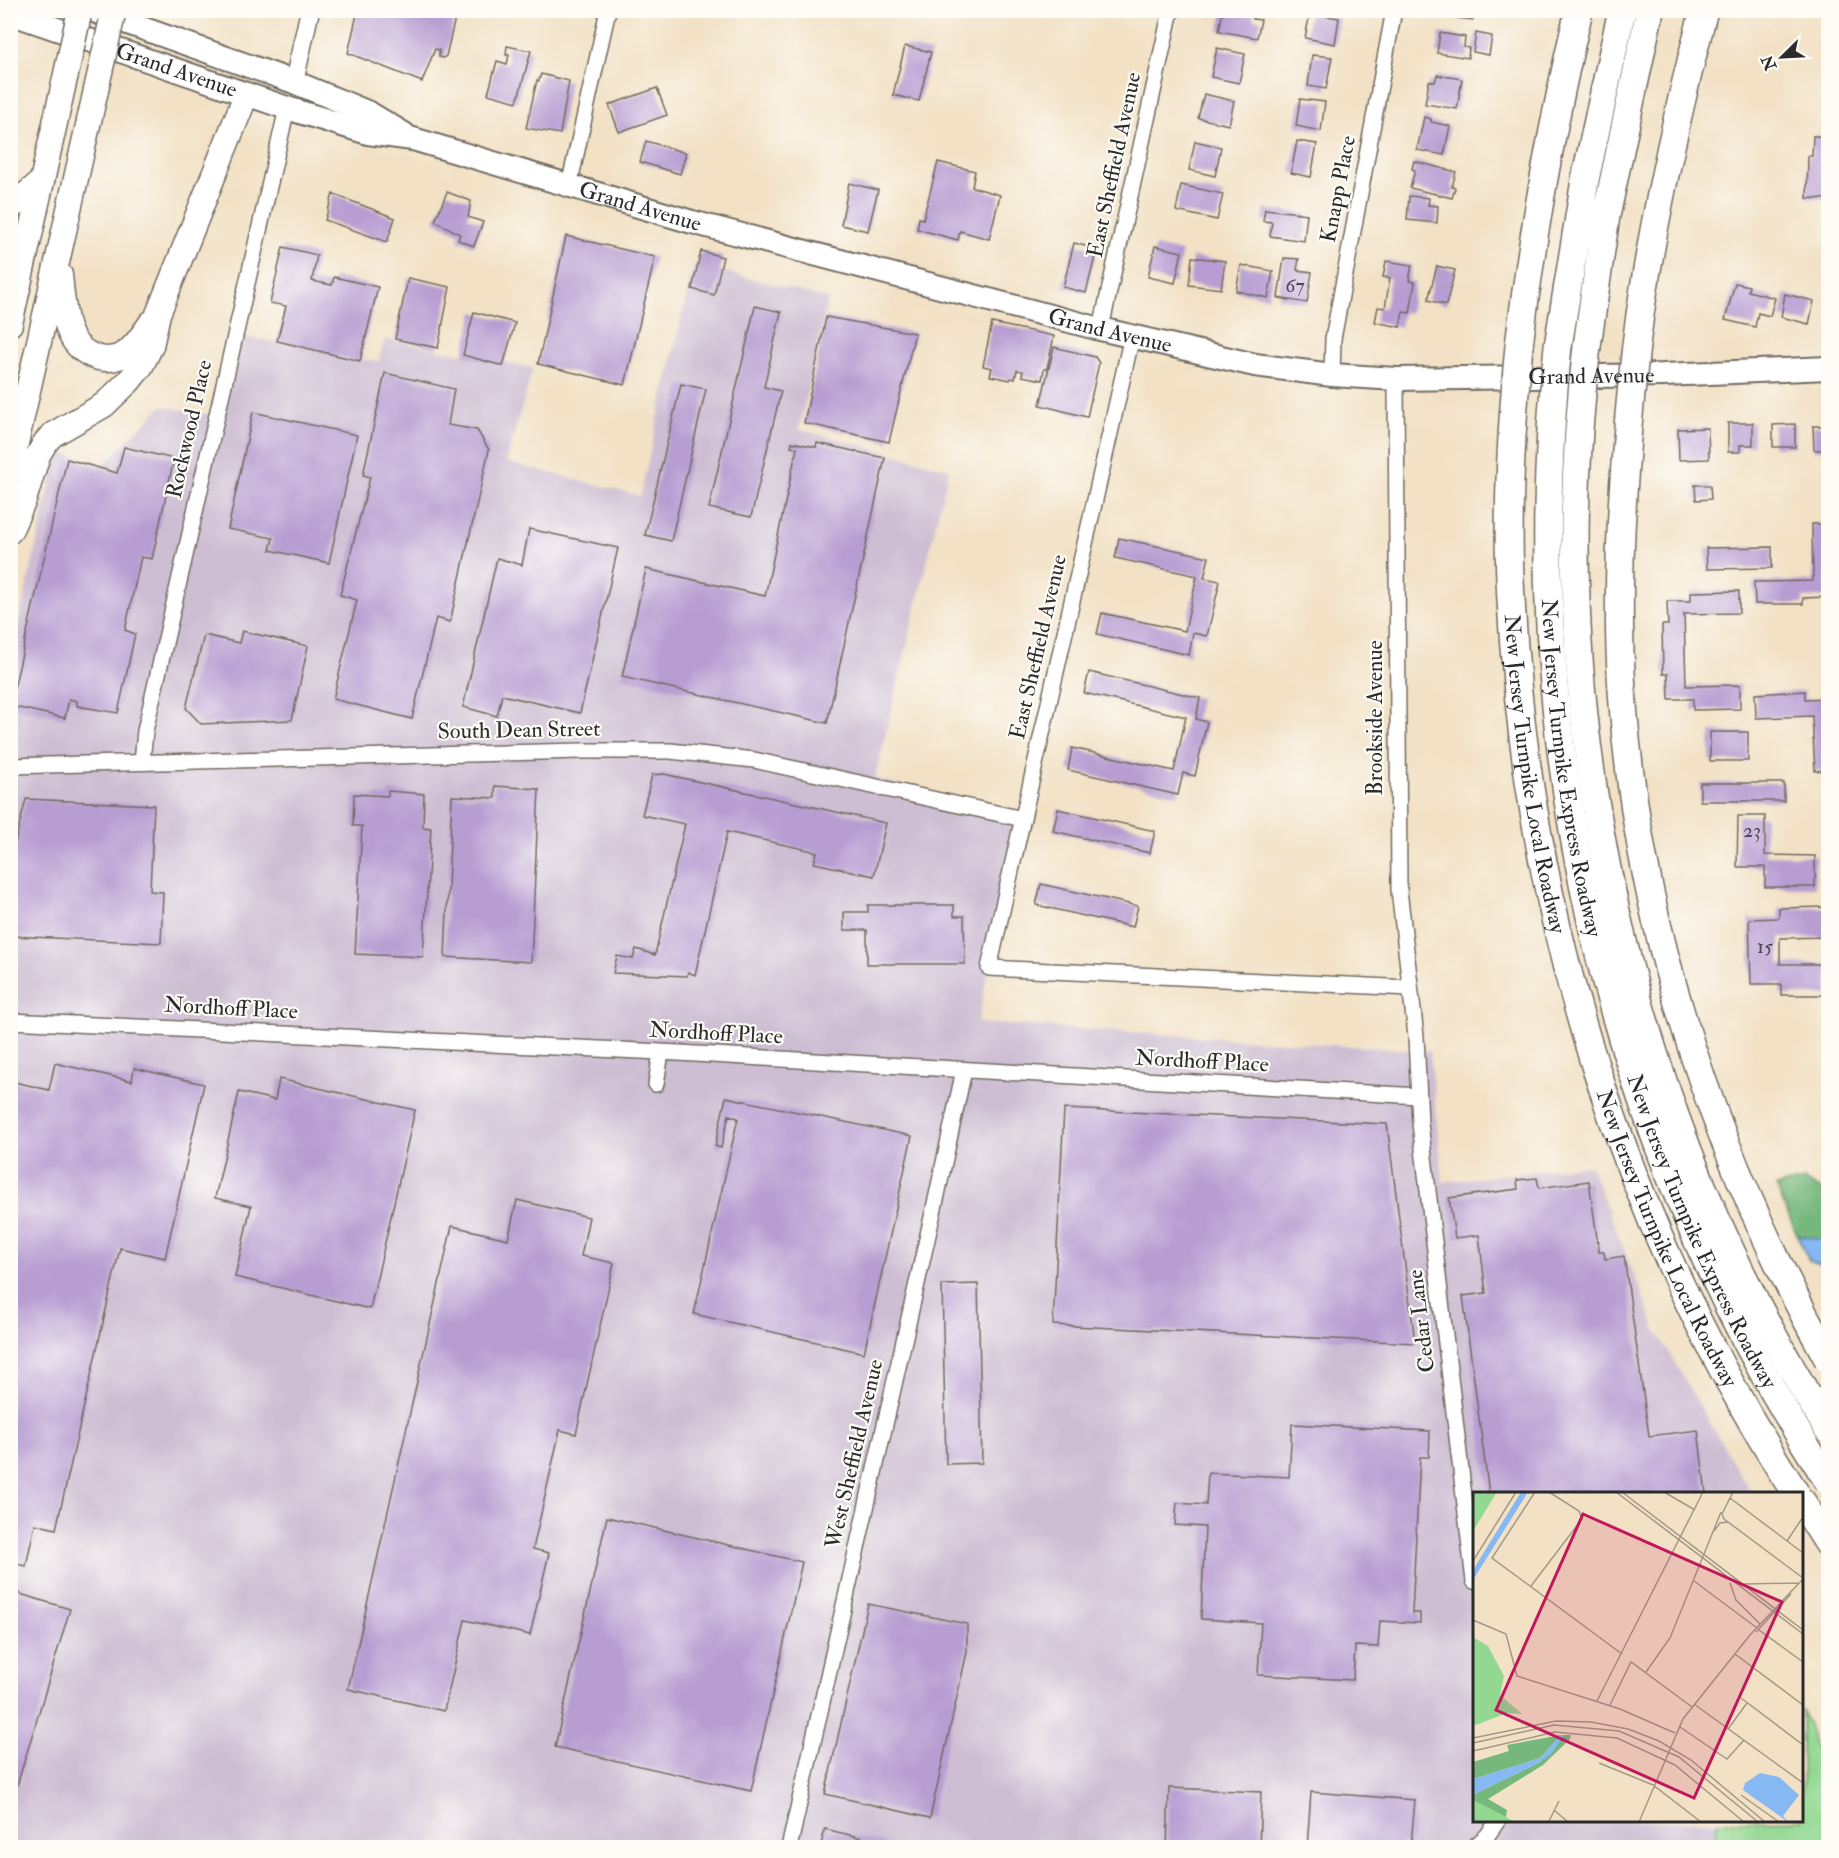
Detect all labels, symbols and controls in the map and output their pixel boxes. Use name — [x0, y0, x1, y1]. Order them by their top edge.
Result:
north arrow — [1752, 27, 1812, 87]
street label: Grand Avenue — [112, 36, 241, 104]
text: N — [1757, 51, 1782, 74]
street label: East Sheffield Avenue — [1081, 70, 1147, 260]
street label: Knapp Place — [1314, 133, 1363, 245]
street label: Grand Avenue — [576, 175, 704, 238]
house number: 67 — [1285, 273, 1305, 298]
street label: Grand Avenue — [1045, 302, 1175, 359]
street label: Rockwood Place — [159, 357, 219, 501]
street label: Grand Avenue — [1528, 361, 1655, 391]
street label: East Sheffield Avenue — [1003, 552, 1073, 742]
street label: New Jersey Turnpike Express Roadway — [1535, 598, 1608, 940]
street label: New Jersey Turnpike Local Roadway — [1498, 614, 1572, 936]
street label: Brookside Avenue — [1361, 640, 1389, 796]
street label: South Dean Street — [437, 715, 601, 745]
house number: 23 — [1743, 818, 1761, 843]
house number: 15 — [1757, 934, 1773, 959]
street label: Nordhoff Place — [164, 991, 298, 1025]
street label: Nordhoff Place — [649, 1016, 783, 1050]
street label: Nordhoff Place — [1135, 1044, 1269, 1078]
street label: New Jersey Turnpike Express Roadway — [1620, 1071, 1783, 1394]
street label: New Jersey Turnpike Local Roadway — [1590, 1086, 1744, 1393]
street label: Cedar Lane — [1401, 1268, 1441, 1374]
street label: West Sheffield Avenue — [818, 1357, 889, 1552]
inset map — [1473, 1492, 1803, 1822]

